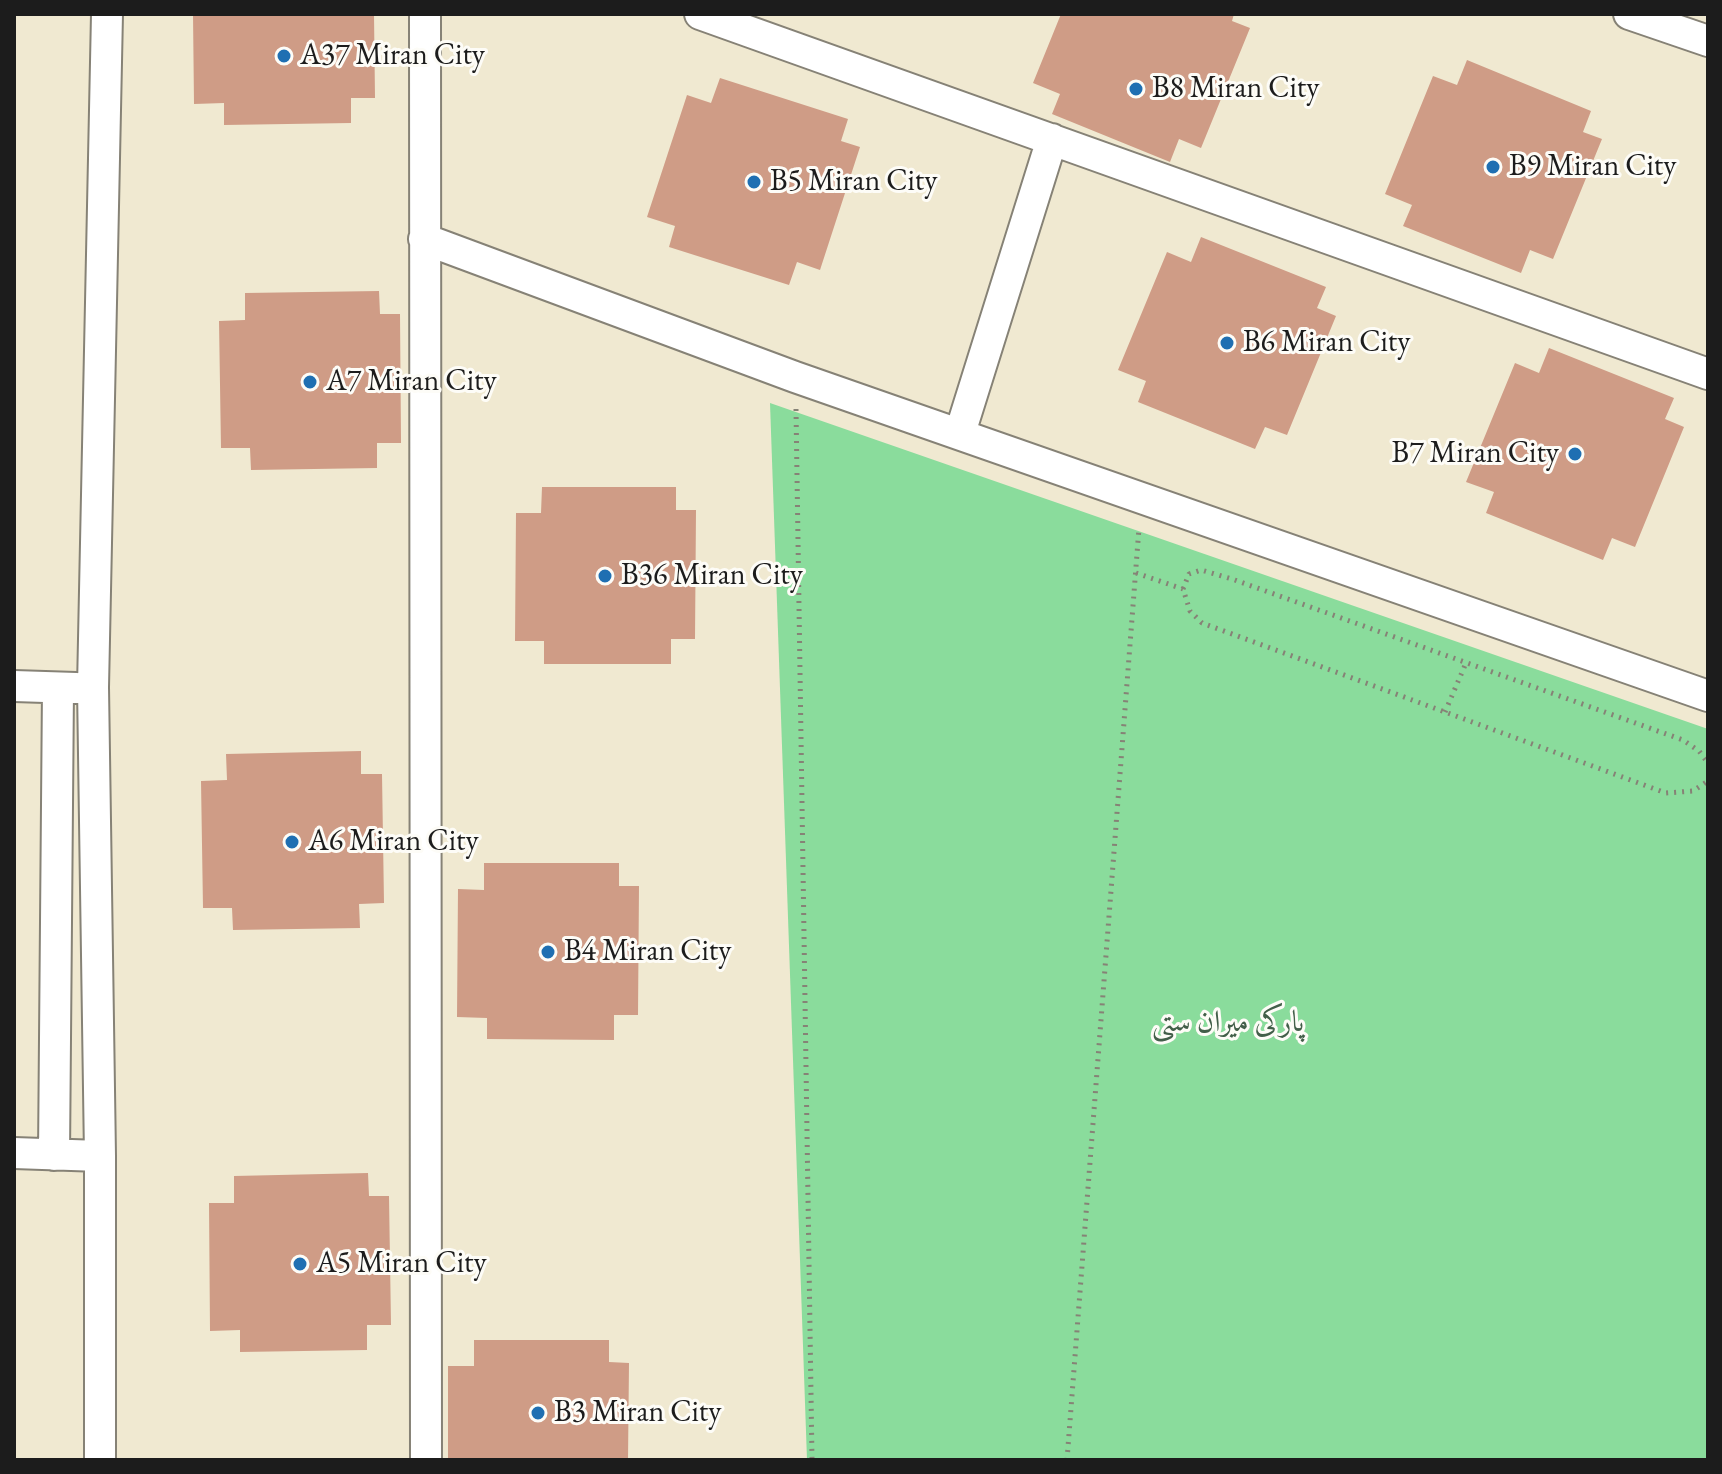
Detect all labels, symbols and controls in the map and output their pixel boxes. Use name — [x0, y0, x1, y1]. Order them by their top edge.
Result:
place label: A37 Miran City — [300, 38, 485, 74]
marker: A37 Miran City — [275, 47, 293, 65]
place label: B8 Miran City — [1152, 71, 1319, 107]
marker: B8 Miran City — [1127, 80, 1145, 98]
place label: B9 Miran City — [1509, 149, 1676, 185]
marker: B9 Miran City — [1484, 158, 1502, 176]
place label: B5 Miran City — [770, 164, 937, 200]
marker: B5 Miran City — [745, 173, 763, 191]
place label: B6 Miran City — [1243, 325, 1410, 361]
marker: B6 Miran City — [1218, 334, 1236, 352]
place label: A7 Miran City — [326, 364, 497, 400]
marker: A7 Miran City — [301, 373, 319, 391]
place label: B7 Miran City — [1392, 436, 1559, 472]
marker: B7 Miran City — [1566, 445, 1584, 463]
place label: B36 Miran City — [621, 558, 803, 594]
marker: B36 Miran City — [596, 567, 614, 585]
place label: A6 Miran City — [308, 824, 479, 860]
marker: A6 Miran City — [283, 833, 301, 851]
place label: B4 Miran City — [564, 934, 731, 970]
marker: B4 Miran City — [539, 943, 557, 961]
park label: پارکی میران ستی — [1152, 1005, 1304, 1041]
place label: A5 Miran City — [316, 1246, 487, 1282]
marker: A5 Miran City — [291, 1255, 309, 1273]
place label: B3 Miran City — [554, 1395, 721, 1431]
marker: B3 Miran City — [529, 1404, 547, 1422]

